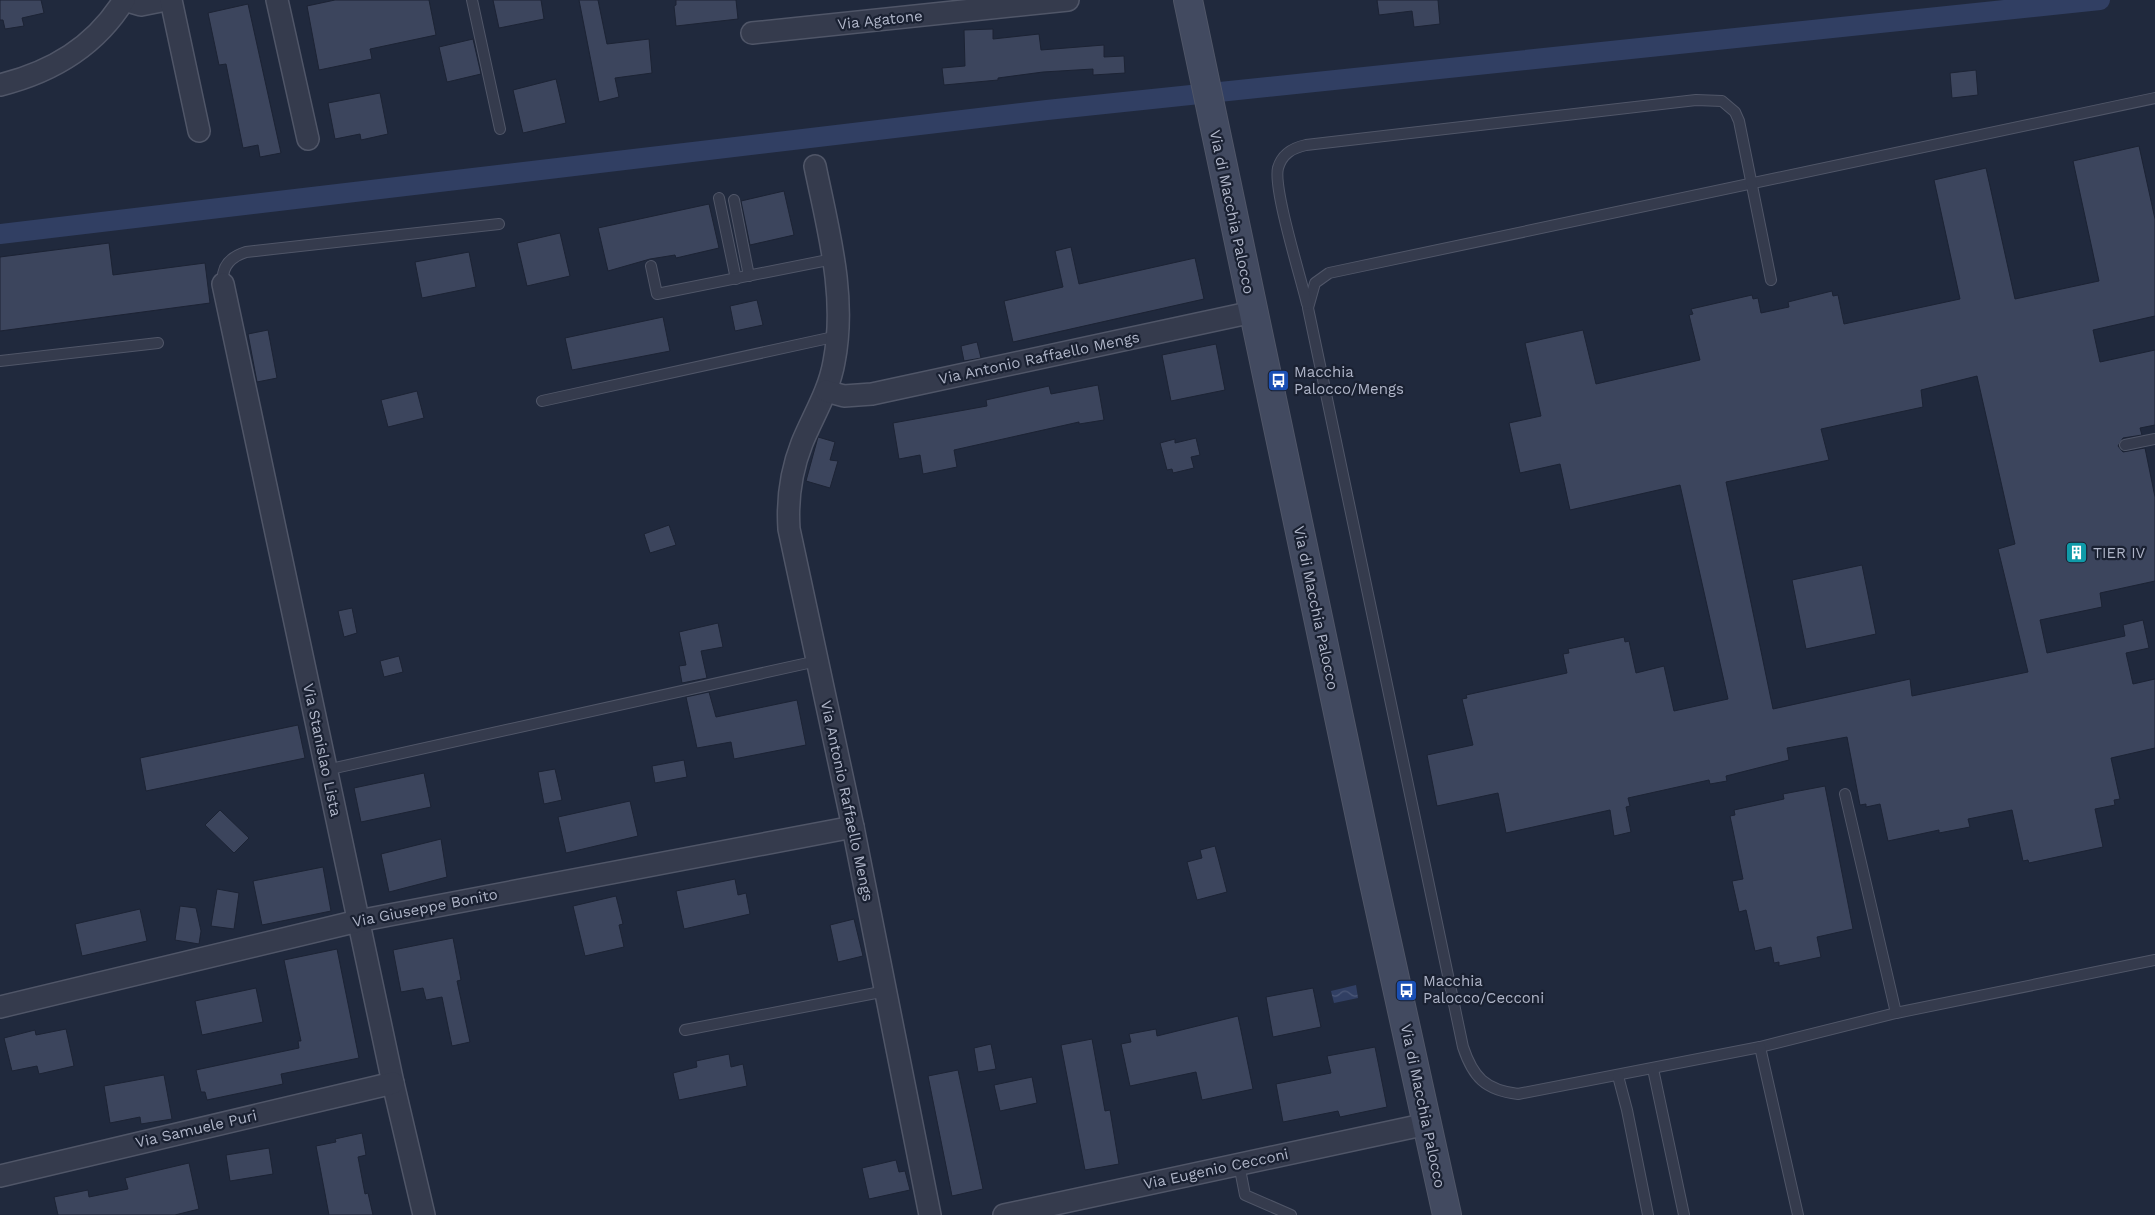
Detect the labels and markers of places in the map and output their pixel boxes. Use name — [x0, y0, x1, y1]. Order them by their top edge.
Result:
place label: Macchia Palocco/Mengs — [1294, 363, 1404, 398]
bus stop icon: Macchia Palocco/Mengs — [1266, 369, 1290, 393]
building icon: TIER IV — [2065, 541, 2089, 565]
place label: TIER IV — [2093, 544, 2146, 562]
place label: Macchia Palocco/Cecconi — [1423, 972, 1544, 1007]
bus stop icon: Macchia Palocco/Cecconi — [1395, 978, 1419, 1002]

